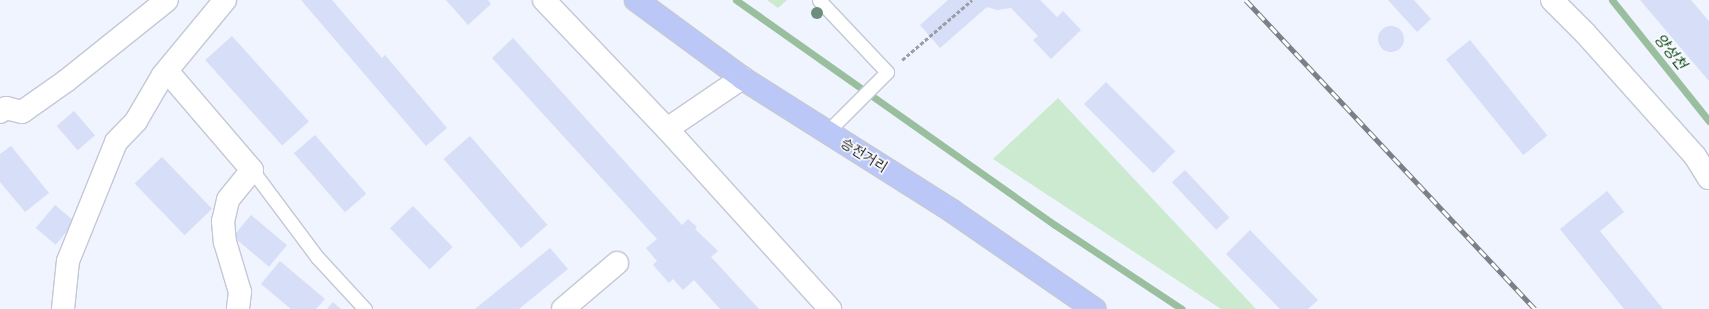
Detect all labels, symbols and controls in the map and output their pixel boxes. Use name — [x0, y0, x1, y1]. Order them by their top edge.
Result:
water label: 양성천 — [1650, 30, 1690, 74]
street label: 승전거리 — [838, 134, 890, 176]

